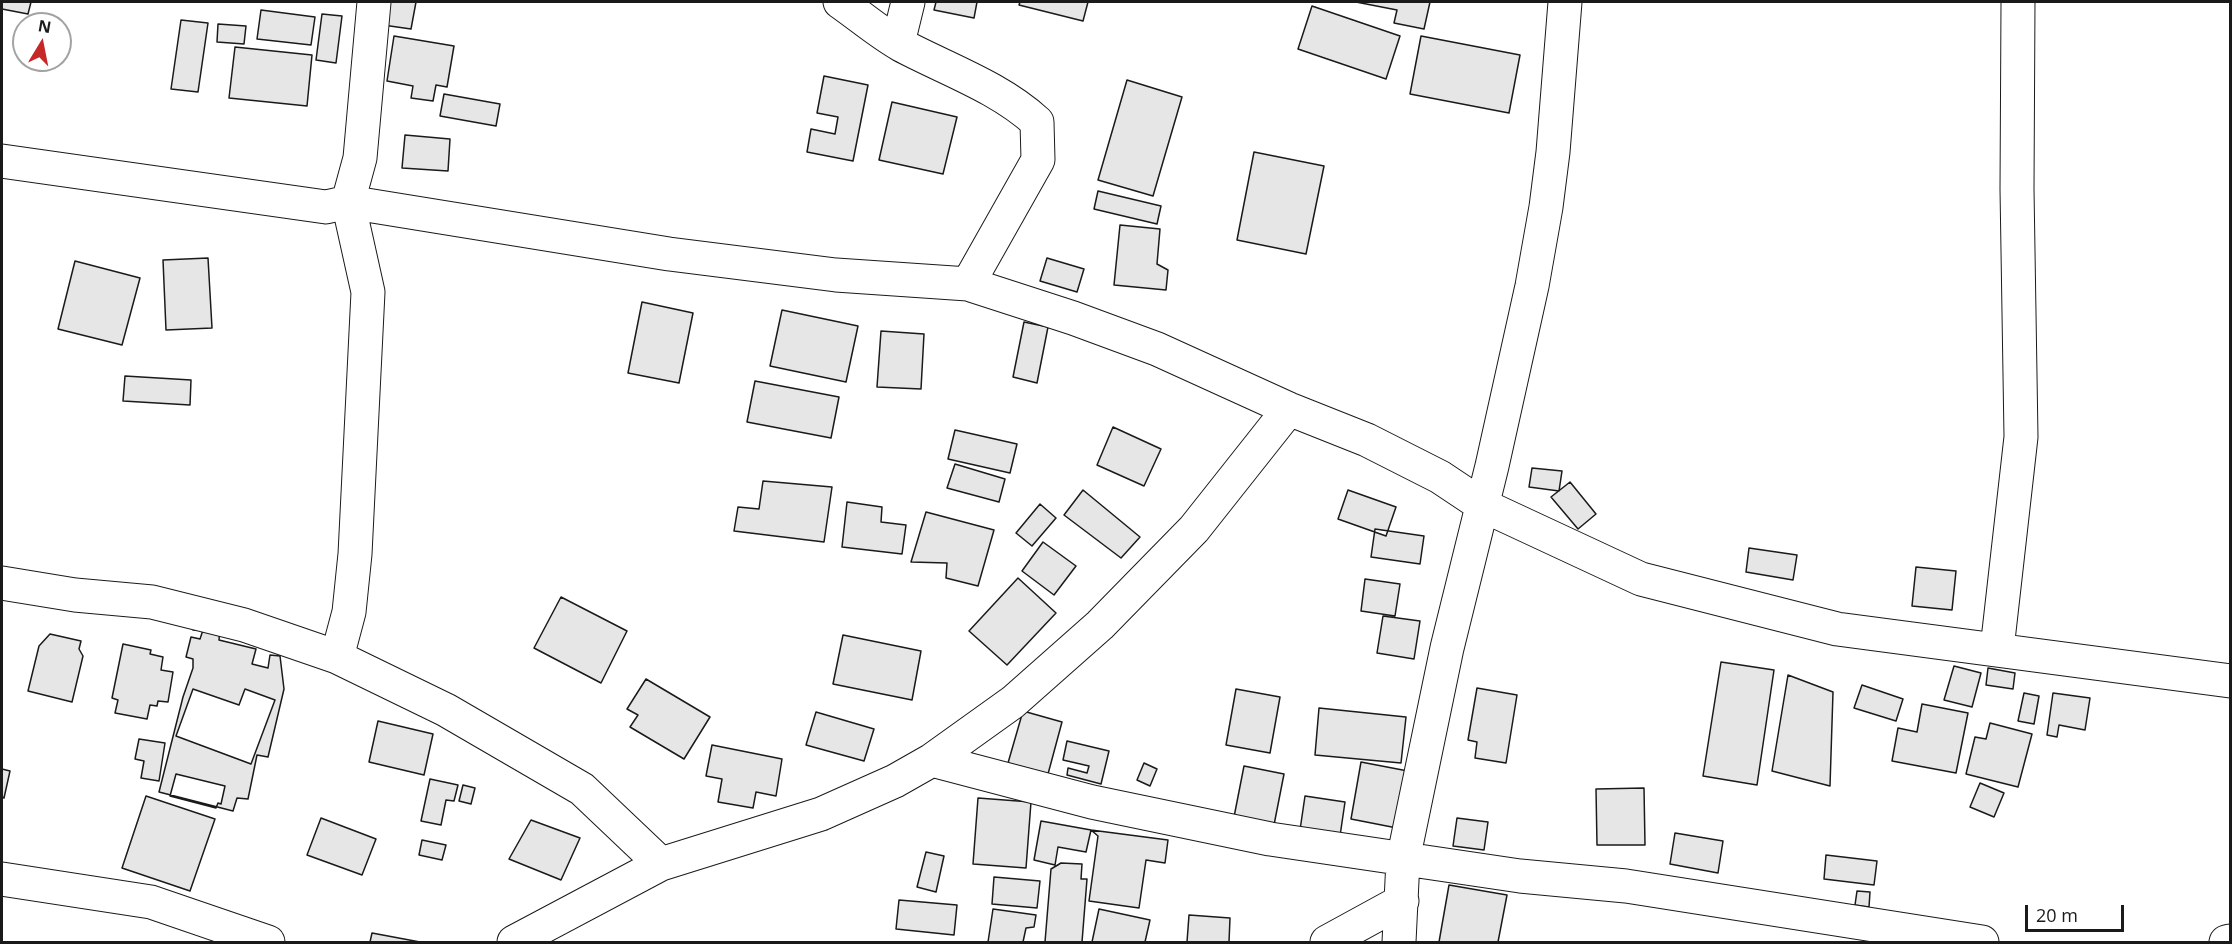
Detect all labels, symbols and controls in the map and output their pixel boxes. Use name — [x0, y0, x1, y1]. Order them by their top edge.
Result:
north arrow — [12, 12, 72, 72]
text: N — [36, 14, 53, 38]
scale bar — [2028, 893, 2127, 931]
text: 20 m — [2036, 903, 2078, 927]

